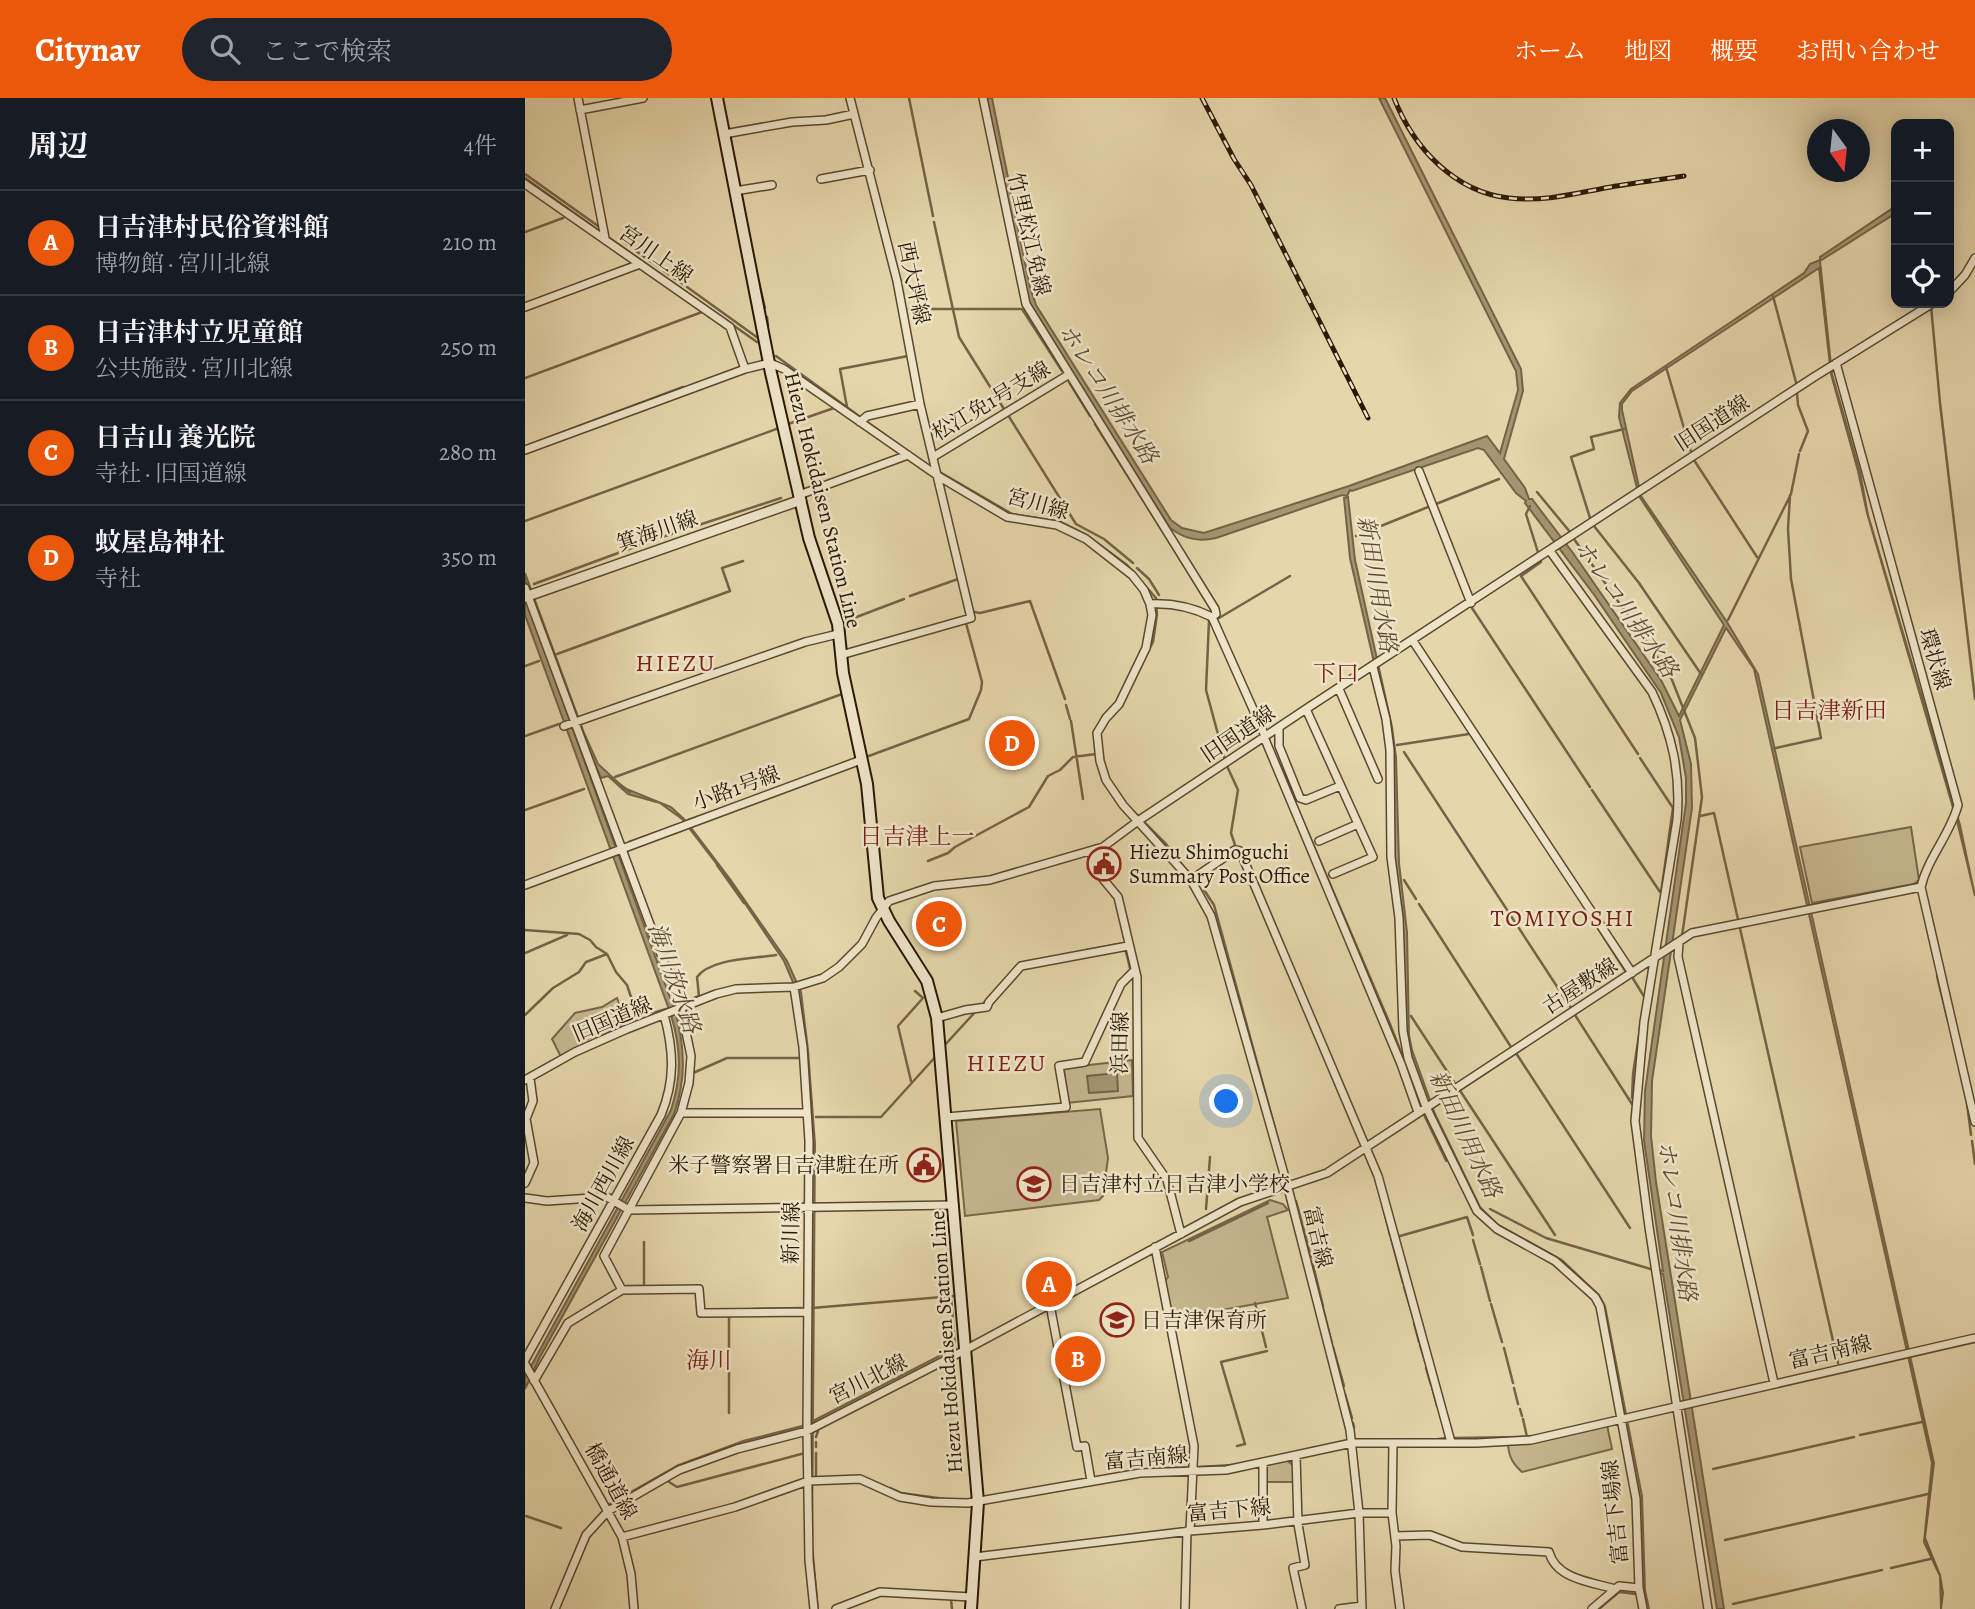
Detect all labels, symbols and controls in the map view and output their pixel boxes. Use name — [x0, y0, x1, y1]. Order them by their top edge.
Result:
search box — [182, 18, 672, 81]
text: Citynav — [35, 27, 140, 72]
icon: search — [206, 30, 244, 68]
text: ここで検索 — [262, 34, 392, 69]
text: ホーム — [1514, 35, 1586, 67]
text: 地図 — [1624, 35, 1672, 67]
text: 概要 — [1710, 35, 1758, 67]
text: お問い合わせ — [1796, 35, 1940, 67]
north arrow — [1807, 119, 1870, 182]
map controls — [1891, 119, 1954, 308]
button: + — [1891, 119, 1954, 182]
text: 周辺 — [28, 126, 88, 166]
text: 4件 — [464, 130, 497, 161]
street label: 竹里松江免線 — [1001, 169, 1057, 299]
button: − — [1891, 182, 1954, 245]
text: 日吉津村民俗資料館 — [95, 210, 329, 245]
street label: 宮川上線 — [614, 218, 698, 290]
text: A — [44, 227, 58, 258]
text: 210 m — [442, 227, 497, 258]
street label: 西大坪線 — [892, 239, 936, 327]
button: locate — [1891, 245, 1954, 308]
text: 博物館 · 宮川北線 — [95, 248, 270, 279]
text: 日吉津村立児童館 — [95, 315, 303, 350]
water label: ホレコ川排水路 — [1051, 318, 1166, 472]
text: B — [44, 332, 58, 363]
text: 250 m — [440, 332, 497, 363]
text: 公共施設 · 宮川北線 — [95, 353, 293, 384]
street label: 松江免1号支線 — [927, 355, 1055, 447]
street label: Hiezu Hokidaisen Station Line — [778, 369, 868, 631]
street label: 旧国道線 — [1669, 388, 1755, 458]
text: 日吉山 養光院 — [95, 420, 256, 455]
text: C — [44, 437, 58, 468]
text: 280 m — [439, 437, 497, 468]
text: 寺社 · 旧国道線 — [95, 458, 247, 489]
street label: 宮川線 — [1004, 482, 1072, 526]
street label: 箕海川線 — [613, 504, 701, 558]
water label: 新田川用水路 — [1350, 513, 1405, 657]
text: 蚊屋島神社 — [95, 525, 225, 560]
water label: ホレコ川排水路 — [1567, 534, 1686, 685]
text: D — [43, 542, 59, 573]
text: 350 m — [442, 542, 497, 573]
text: 寺社 — [95, 563, 141, 594]
street label: 環状線 — [1913, 625, 1957, 693]
district label: HIEZU — [636, 647, 716, 679]
district label: 下口 — [1313, 658, 1359, 689]
district label: 日吉津新田 — [1772, 695, 1887, 726]
street label: 旧国道線 — [1195, 699, 1281, 769]
pin: D — [989, 717, 1035, 769]
street label: 小路1号線 — [688, 759, 784, 817]
district label: 日吉津上一 — [860, 821, 975, 852]
place label: Hiezu Shimoguchi Summary Post Office — [1129, 838, 1310, 890]
public building icon: Hiezu Shimoguchi Summary Post Office — [1085, 845, 1123, 883]
pin: C — [916, 898, 962, 950]
district label: TOMIYOSHI — [1491, 902, 1635, 934]
water label: 海川放水路 — [641, 919, 708, 1039]
street label: 古屋敷線 — [1537, 951, 1623, 1021]
street label: 旧国道線 — [568, 990, 656, 1048]
street label: 浜田線 — [1105, 1011, 1135, 1075]
district label: HIEZU — [967, 1047, 1047, 1079]
water label: 新田川用水路 — [1422, 1065, 1509, 1205]
your location — [1209, 1084, 1243, 1118]
street label: 海川西川線 — [565, 1131, 641, 1237]
water label: ホレコ川排水路 — [1650, 1139, 1704, 1305]
public building icon: 米子警察署日吉津駐在所 — [905, 1146, 943, 1184]
place label: 米子警察署日吉津駐在所 — [668, 1151, 899, 1179]
school or university icon: 日吉津村立日吉津小学校 — [1015, 1165, 1053, 1203]
place label: 日吉津村立日吉津小学校 — [1059, 1170, 1290, 1198]
street label: 新川線 — [776, 1201, 806, 1265]
street label: 富吉線 — [1297, 1203, 1339, 1271]
street label: Hiezu Hokidaisen Station Line — [923, 1210, 969, 1474]
pin: A — [1026, 1258, 1072, 1310]
school or university icon: 日吉津保育所 — [1098, 1301, 1136, 1339]
place label: 日吉津保育所 — [1141, 1306, 1267, 1334]
street label: 富吉南線 — [1786, 1329, 1874, 1375]
pin: B — [1055, 1333, 1101, 1385]
district label: 海川 — [686, 1345, 732, 1376]
street label: 宮川北線 — [824, 1347, 912, 1411]
street label: 橋通道線 — [578, 1437, 644, 1525]
street label: 富吉南線 — [1103, 1440, 1189, 1476]
street label: 富吉下場線 — [1596, 1458, 1634, 1566]
street label: 富吉下線 — [1186, 1492, 1272, 1528]

